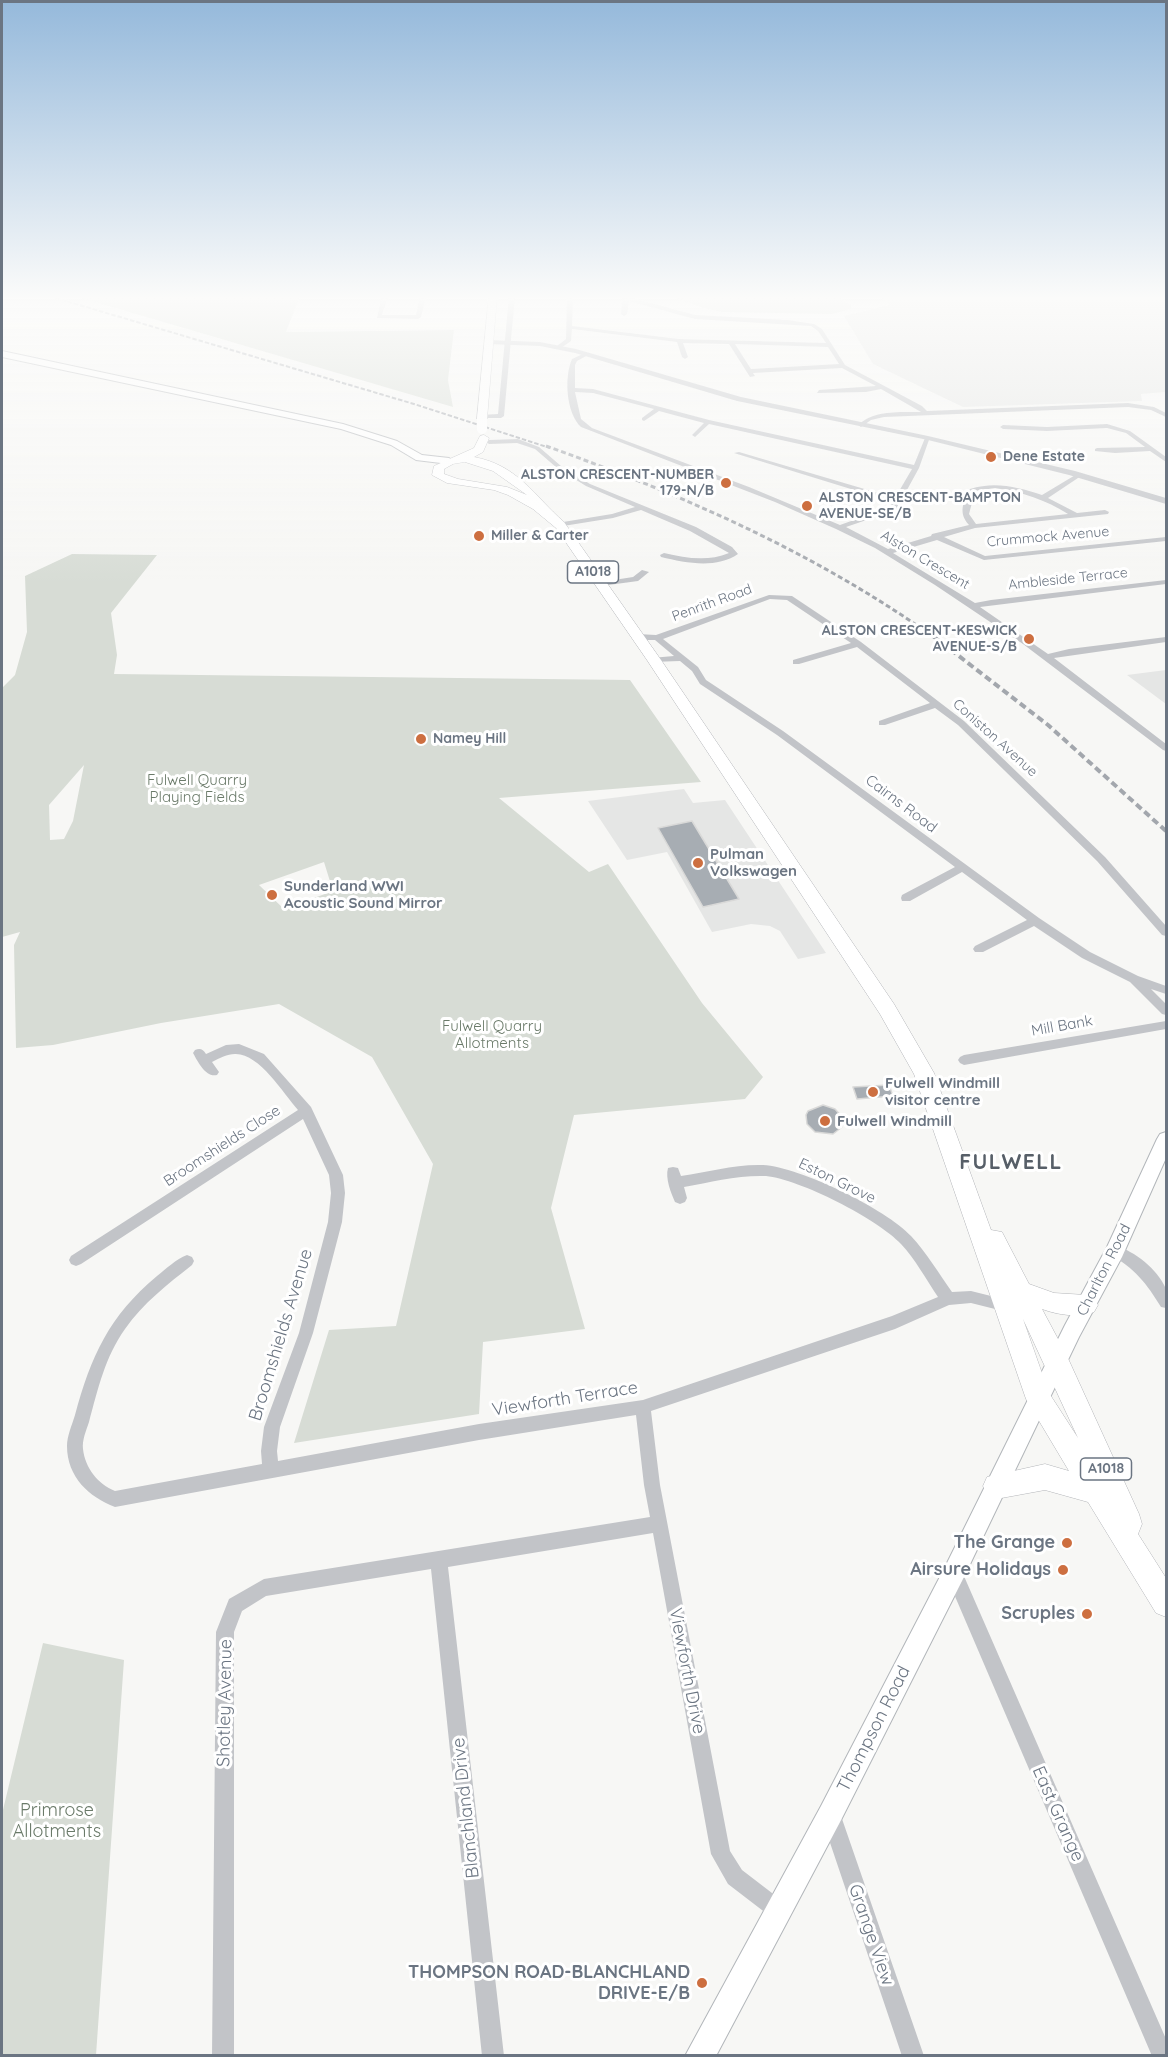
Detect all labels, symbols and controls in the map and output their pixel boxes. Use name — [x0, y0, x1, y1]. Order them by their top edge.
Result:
place label: Dene Estate — [1003, 449, 1085, 465]
marker: Dene Estate — [984, 450, 998, 464]
place label: ALSTON CRESCENT-NUMBER 179-N/B — [521, 467, 714, 500]
marker: ALSTON CRESCENT-NUMBER 179-N/B — [719, 476, 733, 490]
place label: ALSTON CRESCENT-BAMPTON AVENUE-SE/B — [819, 490, 1021, 522]
marker: ALSTON CRESCENT-BAMPTON AVENUE-SE/B — [800, 499, 814, 513]
street label: Crummock Avenue — [986, 523, 1110, 551]
street label: Alston Crescent — [878, 527, 972, 593]
place label: Miller & Carter — [491, 528, 589, 544]
marker: Miller & Carter — [472, 529, 486, 543]
road number: A1018 — [568, 561, 618, 583]
street label: Ambleside Terrace — [1007, 564, 1129, 594]
street label: Penrith Road — [670, 581, 754, 625]
place label: ALSTON CRESCENT-KESWICK AVENUE-S/B — [822, 623, 1017, 656]
marker: ALSTON CRESCENT-KESWICK AVENUE-S/B — [1022, 632, 1036, 646]
street label: Coniston Avenue — [949, 696, 1041, 780]
place label: Namey Hill — [433, 731, 506, 747]
marker: Namey Hill — [414, 732, 428, 746]
park label: Fulwell Quarry Playing Fields — [147, 771, 247, 806]
street label: Cairns Road — [862, 771, 940, 837]
place label: Pulman Volkswagen — [710, 845, 797, 880]
marker: Pulman Volkswagen — [691, 856, 705, 870]
place label: Sunderland WWI Acoustic Sound Mirror — [284, 877, 443, 912]
marker: Sunderland WWI Acoustic Sound Mirror — [265, 888, 279, 902]
street label: Mill Bank — [1030, 1012, 1094, 1040]
park label: Fulwell Quarry Allotments — [442, 1017, 542, 1052]
place label: Fulwell Windmill visitor centre — [885, 1074, 1000, 1109]
marker: Fulwell Windmill visitor centre — [866, 1085, 880, 1099]
street label: Broomshields Close — [160, 1102, 284, 1190]
place label: Fulwell Windmill — [837, 1112, 952, 1130]
marker: Fulwell Windmill — [818, 1114, 832, 1128]
district label: FULWELL — [959, 1150, 1063, 1176]
street label: Eston Grove — [795, 1155, 879, 1207]
street label: Charlton Road — [1073, 1221, 1135, 1319]
street label: Broomshields Avenue — [245, 1246, 317, 1424]
street label: Viewforth Terrace — [491, 1377, 639, 1421]
road number: A1018 — [1080, 1458, 1132, 1480]
place label: The Grange — [954, 1532, 1055, 1554]
marker: The Grange — [1060, 1536, 1074, 1550]
place label: Airsure Holidays — [910, 1559, 1051, 1581]
marker: Airsure Holidays — [1056, 1563, 1070, 1577]
place label: Scruples — [1001, 1603, 1075, 1625]
street label: Viewforth Drive — [664, 1606, 710, 1736]
marker: Scruples — [1080, 1607, 1094, 1621]
street label: Shotley Avenue — [213, 1639, 237, 1767]
street label: Thompson Road — [833, 1662, 915, 1796]
street label: Blanchland Drive — [448, 1737, 484, 1879]
street label: East Grange — [1027, 1763, 1089, 1865]
park label: Primrose Allotments — [13, 1800, 101, 1842]
street label: Grange View — [844, 1881, 898, 1989]
place label: THOMPSON ROAD-BLANCHLAND DRIVE-E/B — [408, 1962, 690, 2004]
marker: THOMPSON ROAD-BLANCHLAND DRIVE-E/B — [695, 1976, 709, 1990]

